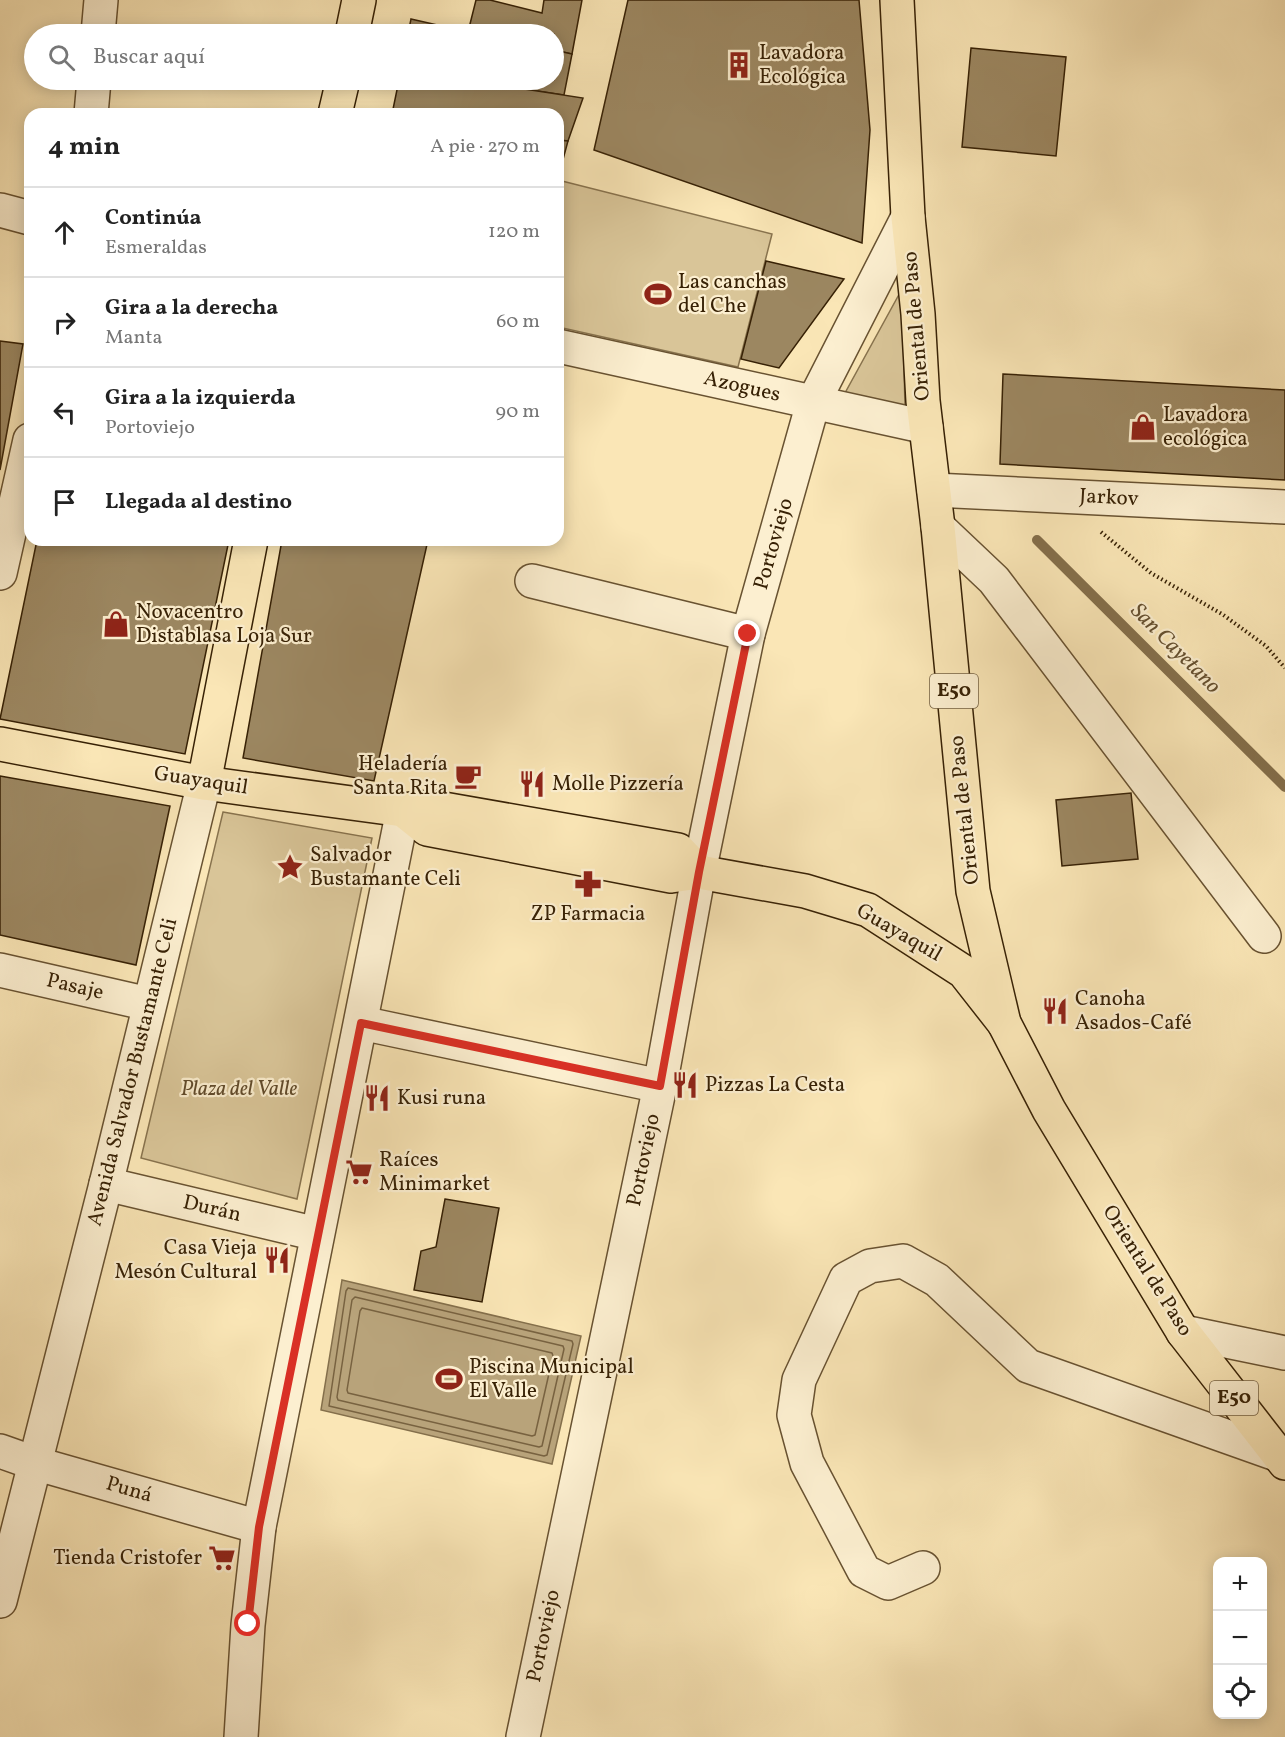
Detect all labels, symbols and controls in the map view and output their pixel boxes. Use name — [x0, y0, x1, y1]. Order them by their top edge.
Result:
search box — [24, 24, 564, 90]
place label: Lavadora Ecológica — [759, 39, 846, 92]
icon: search — [45, 41, 78, 74]
text: Buscar aquí — [93, 42, 205, 73]
building icon: Lavadora Ecológica — [724, 50, 754, 80]
text: 4 min — [48, 129, 120, 165]
text: A pie · 270 m — [430, 133, 540, 161]
text: Continúa — [105, 203, 202, 234]
icon: ahead — [48, 216, 81, 249]
text: 120 m — [488, 218, 540, 246]
text: Esmeraldas — [105, 234, 207, 262]
street label: Oriental de Paso — [896, 250, 938, 402]
place label: Las canchas del Che — [678, 268, 787, 321]
sports icon: Las canchas del Che — [643, 279, 673, 309]
text: Gira a la derecha — [105, 293, 278, 324]
icon: right — [48, 306, 81, 339]
text: 60 m — [496, 308, 540, 336]
text: Manta — [105, 324, 163, 352]
street label: Azogues — [701, 364, 783, 410]
text: Gira a la izquierda — [105, 383, 296, 414]
icon: left — [48, 396, 81, 429]
text: 90 m — [496, 398, 540, 426]
place label: Lavadora ecológica — [1163, 401, 1248, 454]
shop icon: Lavadora ecológica — [1128, 412, 1158, 442]
text: Portoviejo — [105, 414, 195, 442]
street label: Jarkov — [1079, 482, 1139, 514]
icon: arrive — [48, 486, 81, 519]
text: Llegada al destino — [105, 487, 292, 518]
street label: Portoviejo — [747, 495, 801, 593]
water label: San Cayetano — [1123, 597, 1227, 701]
place label: Novacentro Distablasa Loja Sur — [136, 598, 312, 651]
shop icon: Novacentro Distablasa Loja Sur — [101, 609, 131, 639]
route end — [734, 620, 760, 646]
road number: E50 — [930, 674, 978, 708]
street label: Oriental de Paso — [943, 734, 987, 886]
place label: Heladería Santa Rita — [353, 750, 448, 803]
street label: Guayaquil — [152, 759, 250, 803]
cafe icon: Heladería Santa Rita — [453, 761, 483, 791]
restaurant icon: Molle Pizzería — [517, 769, 547, 799]
place label: Molle Pizzería — [552, 770, 684, 799]
place label: Salvador Bustamante Celi — [310, 841, 461, 894]
place icon: Salvador Bustamante Celi — [275, 852, 305, 882]
pharmacy icon: ZP Farmacia — [573, 869, 603, 899]
street label: Guayaquil — [851, 897, 947, 969]
place label: ZP Farmacia — [531, 900, 645, 929]
street label: Avenida Salvador Bustamante Celi — [81, 915, 185, 1229]
street label: Pasaje — [43, 966, 107, 1008]
place label: Canoha Asados-Café — [1075, 985, 1192, 1038]
restaurant icon: Canoha Asados-Café — [1040, 996, 1070, 1026]
restaurant icon: Pizzas La Cesta — [670, 1070, 700, 1100]
place label: Pizzas La Cesta — [705, 1071, 845, 1100]
park label: Plaza del Valle — [181, 1075, 298, 1104]
restaurant icon: Kusi runa — [362, 1083, 392, 1113]
place label: Kusi runa — [397, 1084, 486, 1113]
street label: Portoviejo — [620, 1111, 668, 1209]
place label: Raíces Minimarket — [379, 1146, 490, 1199]
supermarket icon: Raíces Minimarket — [344, 1157, 374, 1187]
street label: Durán — [180, 1188, 244, 1230]
street label: Oriental de Paso — [1095, 1200, 1199, 1342]
place label: Casa Vieja Mesón Cultural — [114, 1234, 257, 1287]
restaurant icon: Casa Vieja Mesón Cultural — [262, 1245, 292, 1275]
place label: Piscina Municipal El Valle — [469, 1353, 634, 1406]
sports icon: Piscina Municipal El Valle — [434, 1364, 464, 1394]
road number: E50 — [1210, 1381, 1258, 1415]
street label: Puná — [102, 1470, 156, 1510]
supermarket icon: Tienda Cristofer — [207, 1543, 237, 1573]
place label: Tienda Cristofer — [53, 1544, 202, 1573]
map controls — [1213, 1557, 1267, 1719]
button: + — [1213, 1557, 1267, 1611]
street label: Portoviejo — [520, 1587, 568, 1685]
route start — [234, 1610, 260, 1636]
button: − — [1213, 1611, 1267, 1665]
button: locate — [1213, 1665, 1267, 1719]

